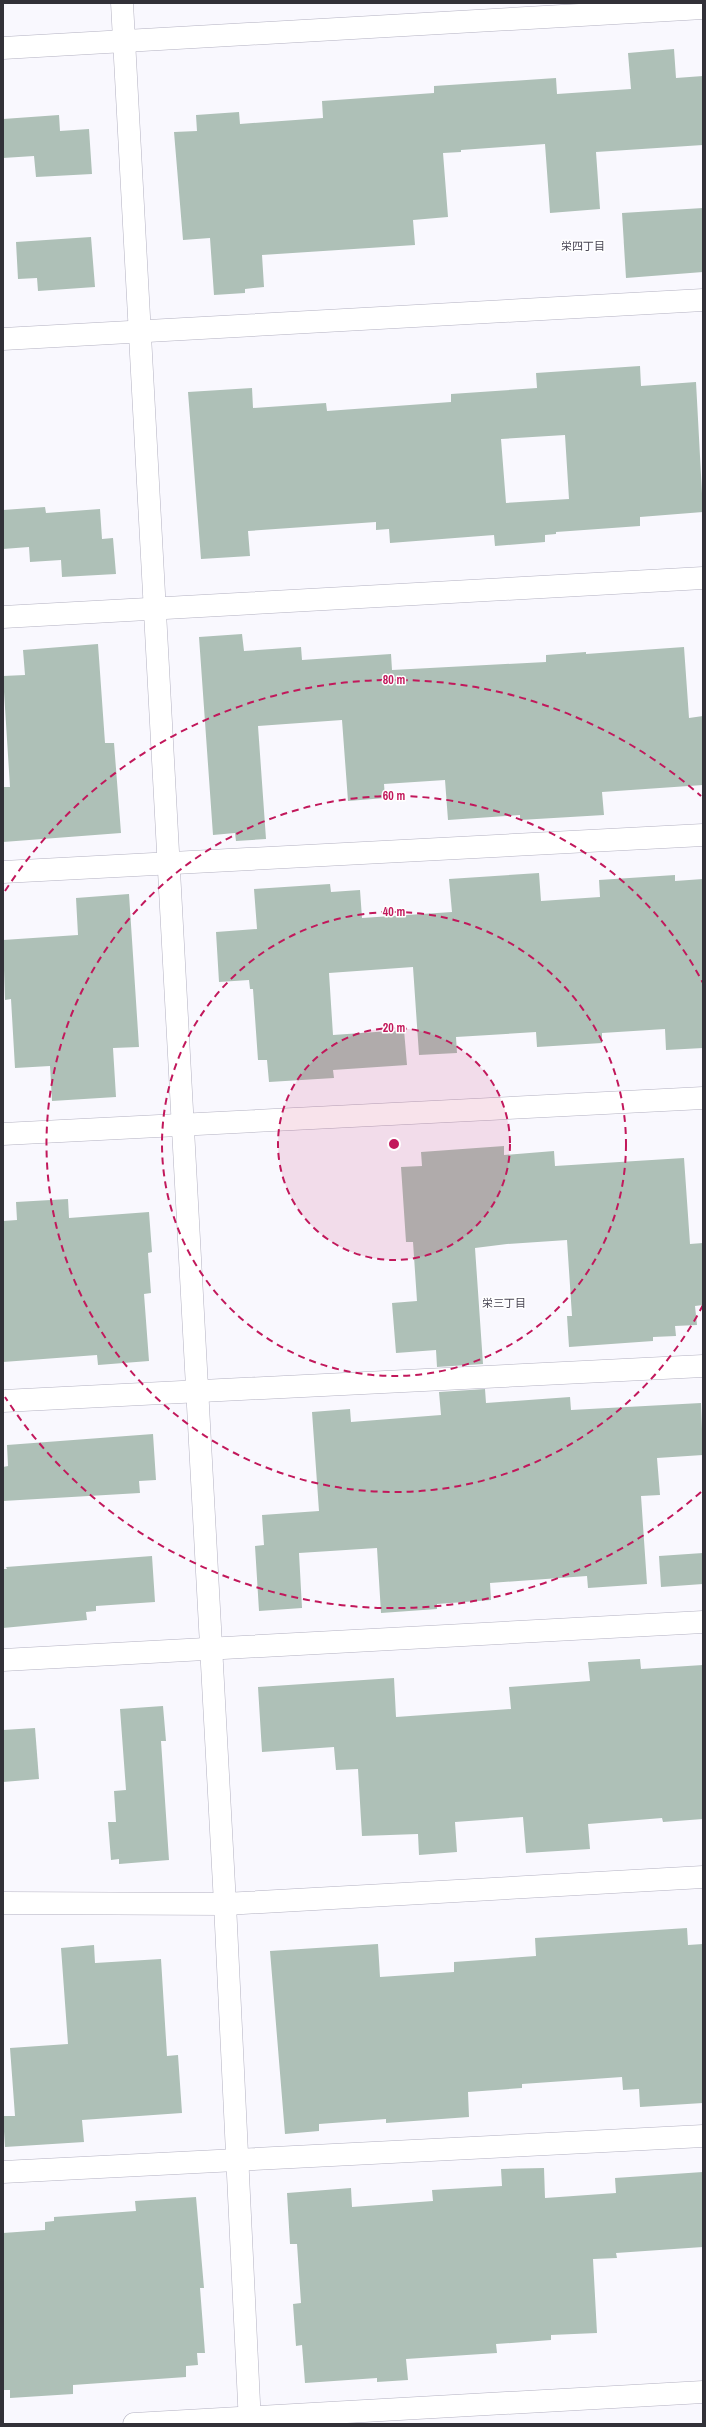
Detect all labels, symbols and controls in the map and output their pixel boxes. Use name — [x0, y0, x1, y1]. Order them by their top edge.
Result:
district label: 栄四丁目 — [561, 239, 605, 253]
text: 80 m — [383, 672, 405, 688]
text: 60 m — [383, 788, 405, 804]
text: 40 m — [383, 904, 405, 920]
text: 20 m — [383, 1020, 405, 1036]
centre of rings — [387, 1137, 401, 1151]
district label: 栄三丁目 — [482, 1296, 526, 1310]

